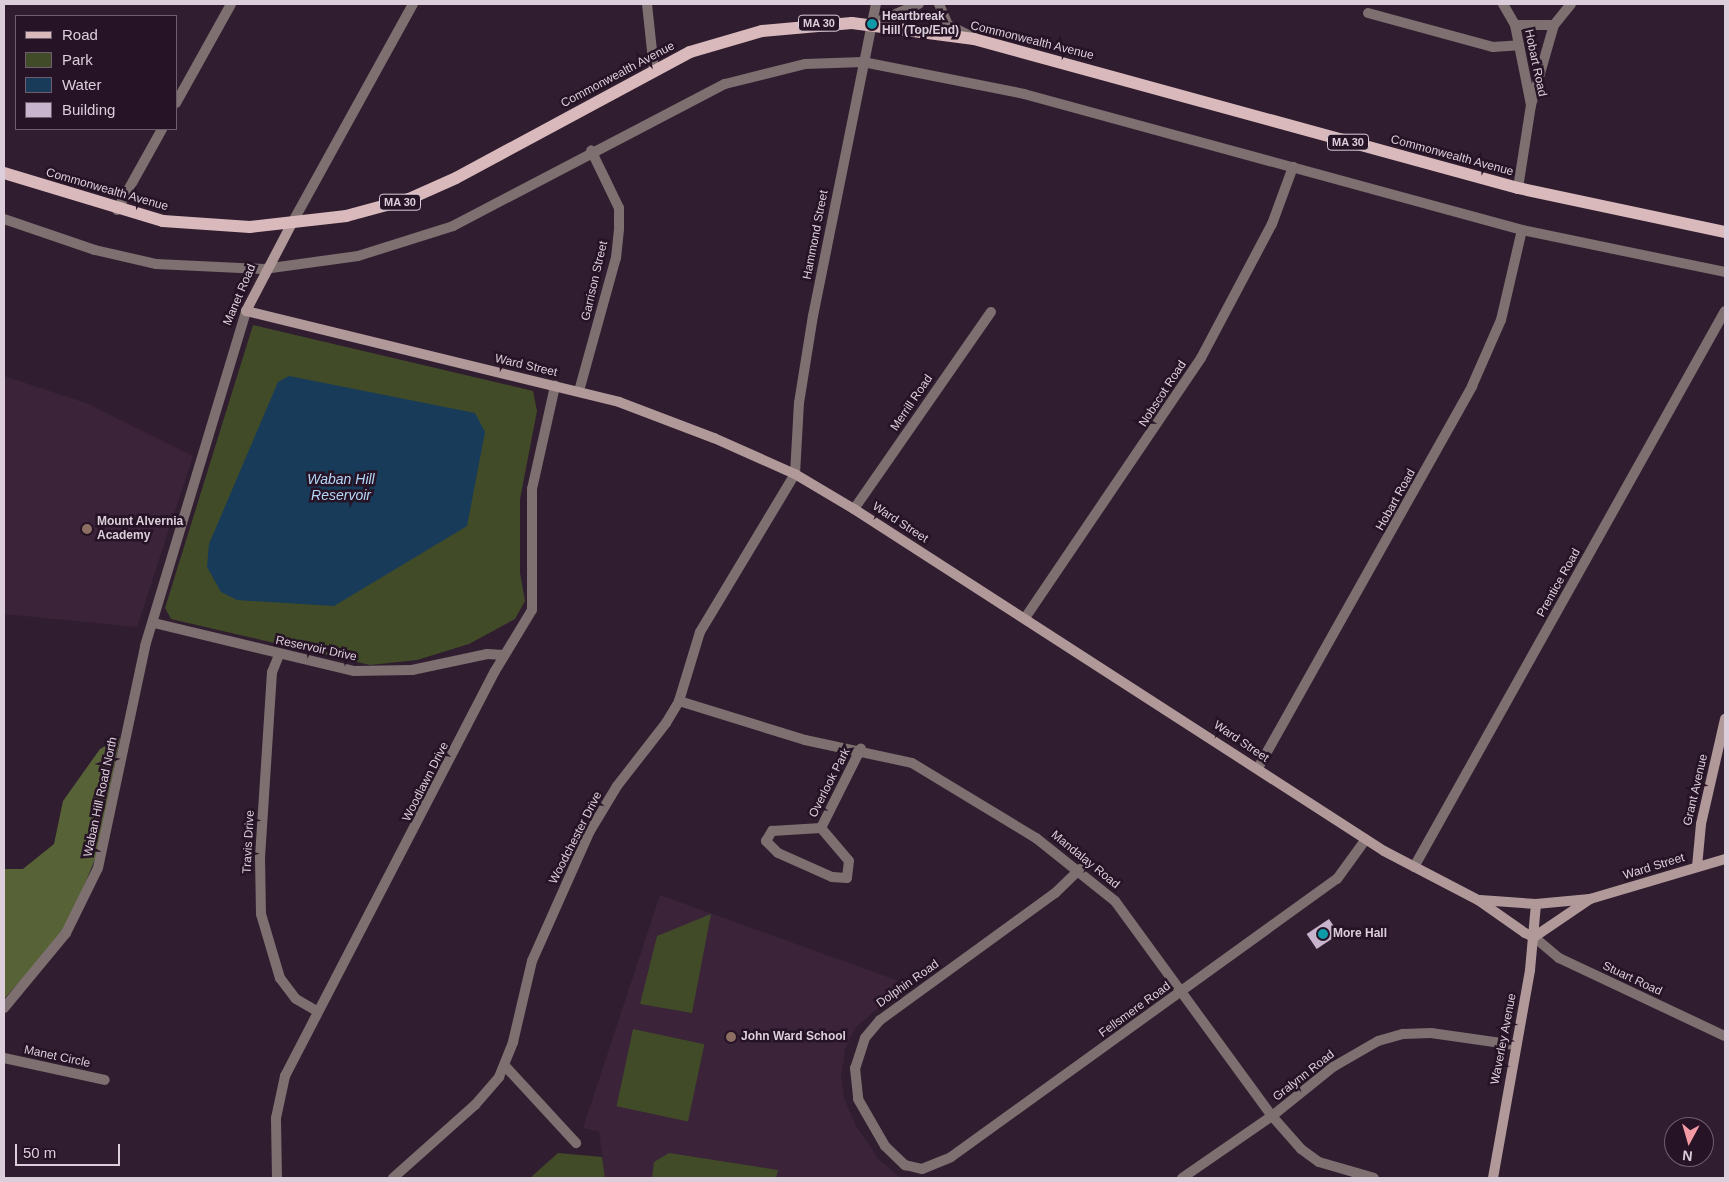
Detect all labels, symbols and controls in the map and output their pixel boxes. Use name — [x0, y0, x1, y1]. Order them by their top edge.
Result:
place label: Heartbreak Hill (Top/End) — [882, 10, 959, 38]
road number: MA 30 — [798, 14, 840, 32]
legend — [15, 15, 178, 130]
marker: Heartbreak Hill (Top/End) — [866, 18, 878, 30]
street label: Commonwealth Avenue — [969, 19, 1095, 63]
text: Road — [62, 26, 98, 43]
street label: Hobart Road — [1521, 28, 1549, 98]
street label: Commonwealth Avenue — [558, 39, 678, 111]
text: Park — [62, 51, 93, 68]
text: Water — [62, 76, 101, 93]
text: Building — [62, 101, 115, 118]
street label: Commonwealth Avenue — [1389, 133, 1515, 179]
road number: MA 30 — [1327, 134, 1369, 150]
street label: Commonwealth Avenue — [44, 166, 170, 214]
street label: Hammond Street — [800, 189, 832, 281]
road number: MA 30 — [379, 193, 421, 210]
street label: Garrison Street — [579, 240, 611, 322]
street label: Manet Road — [221, 262, 259, 328]
street label: Ward Street — [493, 352, 559, 380]
street label: Nobscot Road — [1136, 358, 1190, 430]
street label: Merrill Road — [888, 372, 936, 434]
street label: Hobart Road — [1373, 467, 1419, 533]
water label: Waban Hill Reservoir — [307, 471, 375, 504]
street label: Ward Street — [869, 500, 931, 546]
place label: Mount Alvernia Academy — [97, 515, 184, 543]
marker: Mount Alvernia Academy — [81, 523, 93, 535]
street label: Prentice Road — [1534, 546, 1584, 620]
street label: Reservoir Drive — [274, 633, 358, 665]
street label: Ward Street — [1211, 718, 1271, 766]
street label: Waban Hill Road North — [81, 736, 121, 858]
street label: Woodlawn Drive — [400, 740, 452, 824]
street label: Overlook Park — [806, 746, 854, 820]
street label: Grant Avenue — [1681, 752, 1711, 828]
street label: Woodchester Drive — [546, 789, 606, 887]
street label: Travis Drive — [240, 810, 258, 874]
street label: Mandalay Road — [1048, 828, 1122, 892]
street label: Ward Street — [1621, 851, 1687, 883]
place label: More Hall — [1333, 927, 1387, 941]
marker: More Hall — [1317, 928, 1329, 940]
street label: Dolphin Road — [874, 957, 942, 1011]
street label: Stuart Road — [1600, 959, 1664, 999]
street label: Fellsmere Road — [1097, 979, 1173, 1041]
street label: Waverley Avenue — [1488, 992, 1520, 1086]
place label: John Ward School — [741, 1030, 846, 1044]
marker: John Ward School — [725, 1031, 737, 1043]
street label: Manet Circle — [23, 1043, 91, 1071]
street label: Gralynn Road — [1270, 1048, 1338, 1104]
north arrow — [1664, 1117, 1714, 1167]
scale bar — [18, 1134, 122, 1166]
text: 50 m — [23, 1144, 56, 1161]
text: N — [1682, 1147, 1693, 1164]

